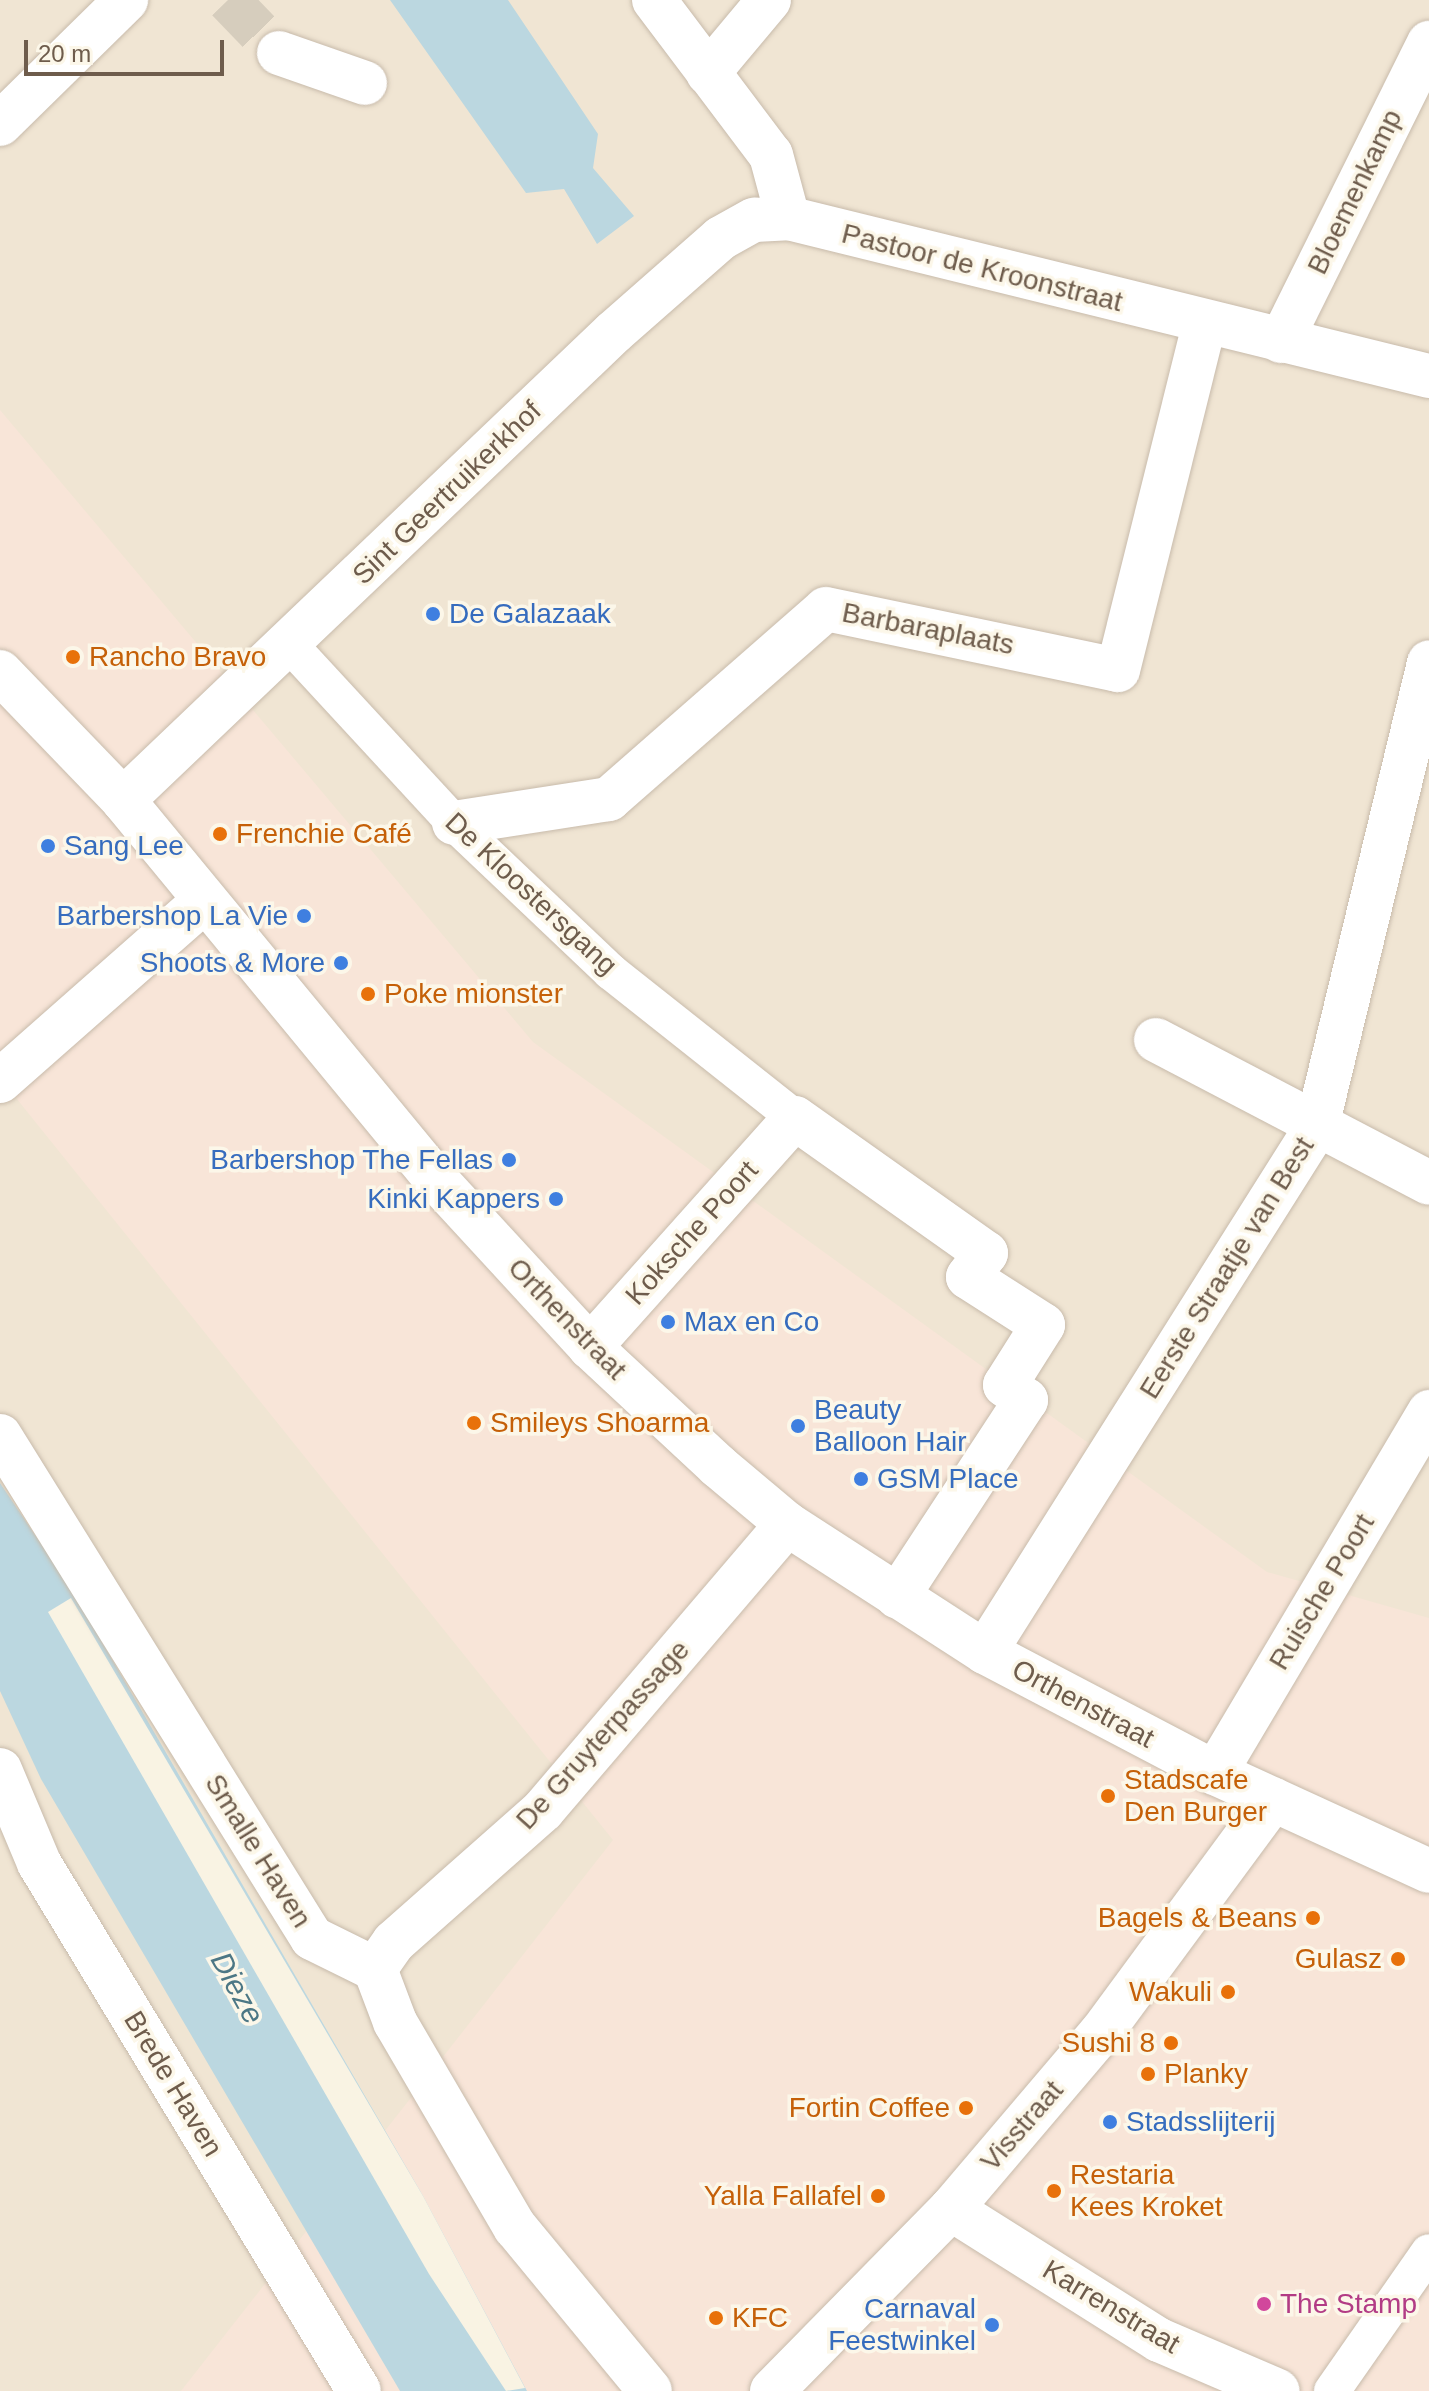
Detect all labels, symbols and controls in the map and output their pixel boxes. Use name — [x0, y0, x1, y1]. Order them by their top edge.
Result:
scale bar — [28, 24, 228, 74]
text: 20 m — [38, 40, 91, 67]
street label: Bloemenkamp — [1301, 104, 1409, 280]
street label: Pastoor de Kroonstraat — [838, 217, 1126, 319]
street label: Sint Geertruikerkhof — [346, 394, 548, 592]
street label: Barbaraplaats — [839, 596, 1017, 662]
place label: De Galazaak — [449, 597, 611, 631]
marker: De Galazaak — [424, 605, 442, 623]
place label: Rancho Bravo — [89, 640, 266, 674]
marker: Rancho Bravo — [64, 648, 82, 666]
street label: De Kloostersgang — [438, 806, 624, 982]
place label: Frenchie Café — [236, 817, 412, 851]
marker: Frenchie Café — [211, 825, 229, 843]
place label: Sang Lee — [64, 829, 184, 863]
marker: Sang Lee — [39, 837, 57, 855]
place label: Barbershop La Vie — [57, 899, 288, 933]
marker: Barbershop La Vie — [295, 907, 313, 925]
place label: Shoots & More — [140, 946, 325, 980]
marker: Shoots & More — [332, 954, 350, 972]
place label: Poke mionster — [384, 977, 563, 1011]
marker: Poke mionster — [359, 985, 377, 1003]
street label: Eerste Straatje van Best — [1133, 1131, 1321, 1405]
place label: Barbershop The Fellas — [210, 1143, 493, 1177]
marker: Barbershop The Fellas — [500, 1151, 518, 1169]
street label: Koksche Poort — [619, 1154, 765, 1312]
place label: Kinki Kappers — [367, 1182, 540, 1216]
marker: Kinki Kappers — [547, 1190, 565, 1208]
street label: Orthenstraat — [501, 1251, 633, 1387]
place label: Max en Co — [684, 1305, 819, 1339]
marker: Max en Co — [659, 1313, 677, 1331]
place label: Beauty Balloon Hair — [814, 1393, 967, 1459]
place label: Smileys Shoarma — [490, 1406, 709, 1440]
marker: Smileys Shoarma — [465, 1414, 483, 1432]
marker: Beauty Balloon Hair — [789, 1417, 807, 1435]
place label: GSM Place — [877, 1462, 1019, 1496]
marker: GSM Place — [852, 1470, 870, 1488]
street label: Ruische Poort — [1262, 1508, 1382, 1676]
street label: De Gruyterpassage — [509, 1634, 697, 1836]
street label: Orthenstraat — [1006, 1653, 1160, 1755]
place label: Stadscafe Den Burger — [1124, 1763, 1267, 1829]
street label: Smalle Haven — [198, 1768, 318, 1934]
marker: Stadscafe Den Burger — [1099, 1787, 1117, 1805]
place label: Bagels & Beans — [1098, 1901, 1297, 1935]
marker: Bagels & Beans — [1304, 1909, 1322, 1927]
place label: Gulasz — [1295, 1942, 1382, 1976]
water label: Dieze — [203, 1946, 271, 2030]
marker: Gulasz — [1389, 1950, 1407, 1968]
place label: Wakuli — [1129, 1975, 1212, 2009]
marker: Wakuli — [1219, 1983, 1237, 2001]
street label: Brede Haven — [117, 2005, 229, 2163]
place label: Sushi 8 — [1062, 2026, 1155, 2060]
marker: Sushi 8 — [1162, 2034, 1180, 2052]
place label: Planky — [1164, 2057, 1248, 2091]
marker: Planky — [1139, 2065, 1157, 2083]
street label: Visstraat — [974, 2074, 1070, 2178]
place label: Fortin Coffee — [789, 2091, 950, 2125]
marker: Fortin Coffee — [957, 2099, 975, 2117]
place label: Stadsslijterij — [1126, 2105, 1275, 2139]
marker: Stadsslijterij — [1101, 2113, 1119, 2131]
place label: Restaria Kees Kroket — [1070, 2158, 1223, 2224]
place label: Yalla Fallafel — [704, 2179, 862, 2213]
marker: Restaria Kees Kroket — [1045, 2182, 1063, 2200]
marker: Yalla Fallafel — [869, 2187, 887, 2205]
street label: Karrenstraat — [1036, 2253, 1186, 2361]
place label: The Stamp — [1280, 2287, 1417, 2321]
place label: Carnaval Feestwinkel — [828, 2292, 976, 2358]
marker: The Stamp — [1255, 2295, 1273, 2313]
place label: KFC — [732, 2301, 788, 2335]
marker: KFC — [707, 2309, 725, 2327]
marker: Carnaval Feestwinkel — [983, 2316, 1001, 2334]

